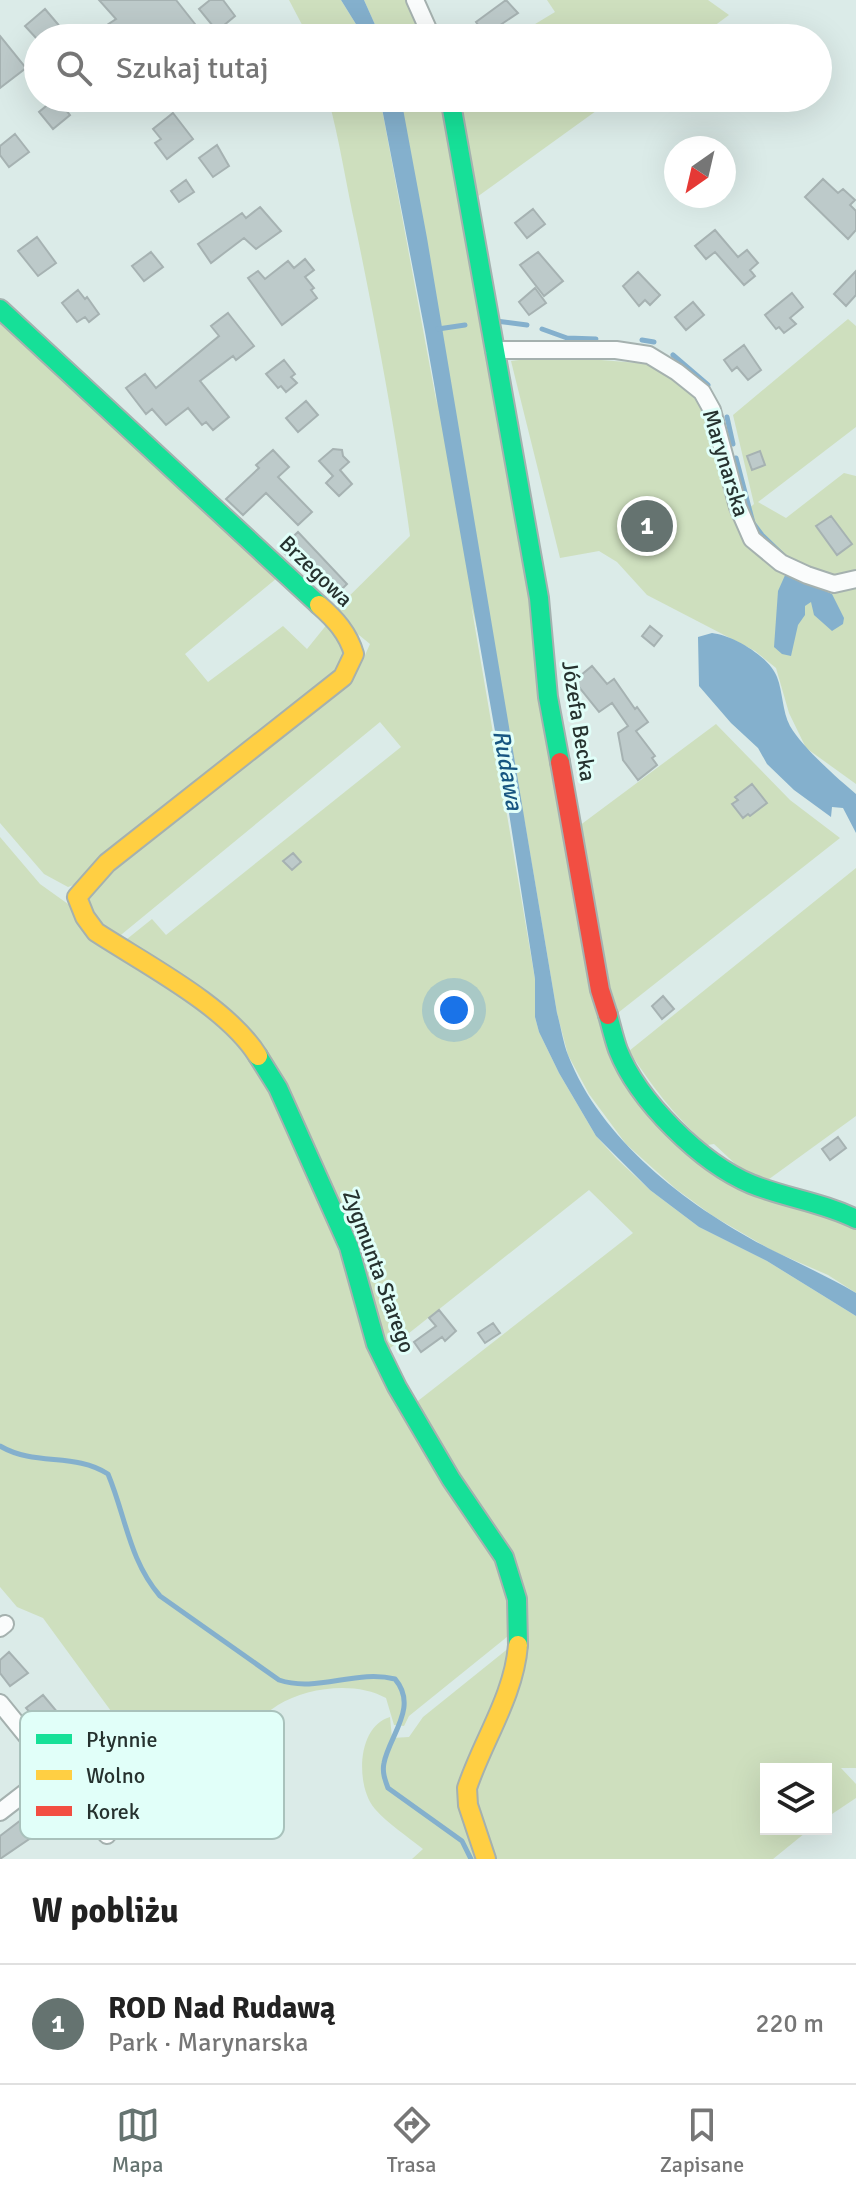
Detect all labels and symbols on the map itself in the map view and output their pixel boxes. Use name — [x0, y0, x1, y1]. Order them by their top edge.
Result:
north arrow — [664, 136, 736, 208]
street label: Marynarska — [697, 406, 755, 520]
pin: 1 — [621, 496, 673, 556]
street label: Brzegowa — [274, 530, 358, 612]
street label: Józefa Becka — [556, 659, 602, 783]
water label: Rudawa — [486, 728, 530, 813]
your location — [434, 990, 474, 1030]
street label: Zygmunta Starego — [337, 1186, 421, 1356]
legend — [20, 1711, 284, 1839]
text: Płynnie — [86, 1726, 157, 1753]
text: Wolno — [86, 1762, 145, 1789]
text: Korek — [86, 1798, 140, 1825]

